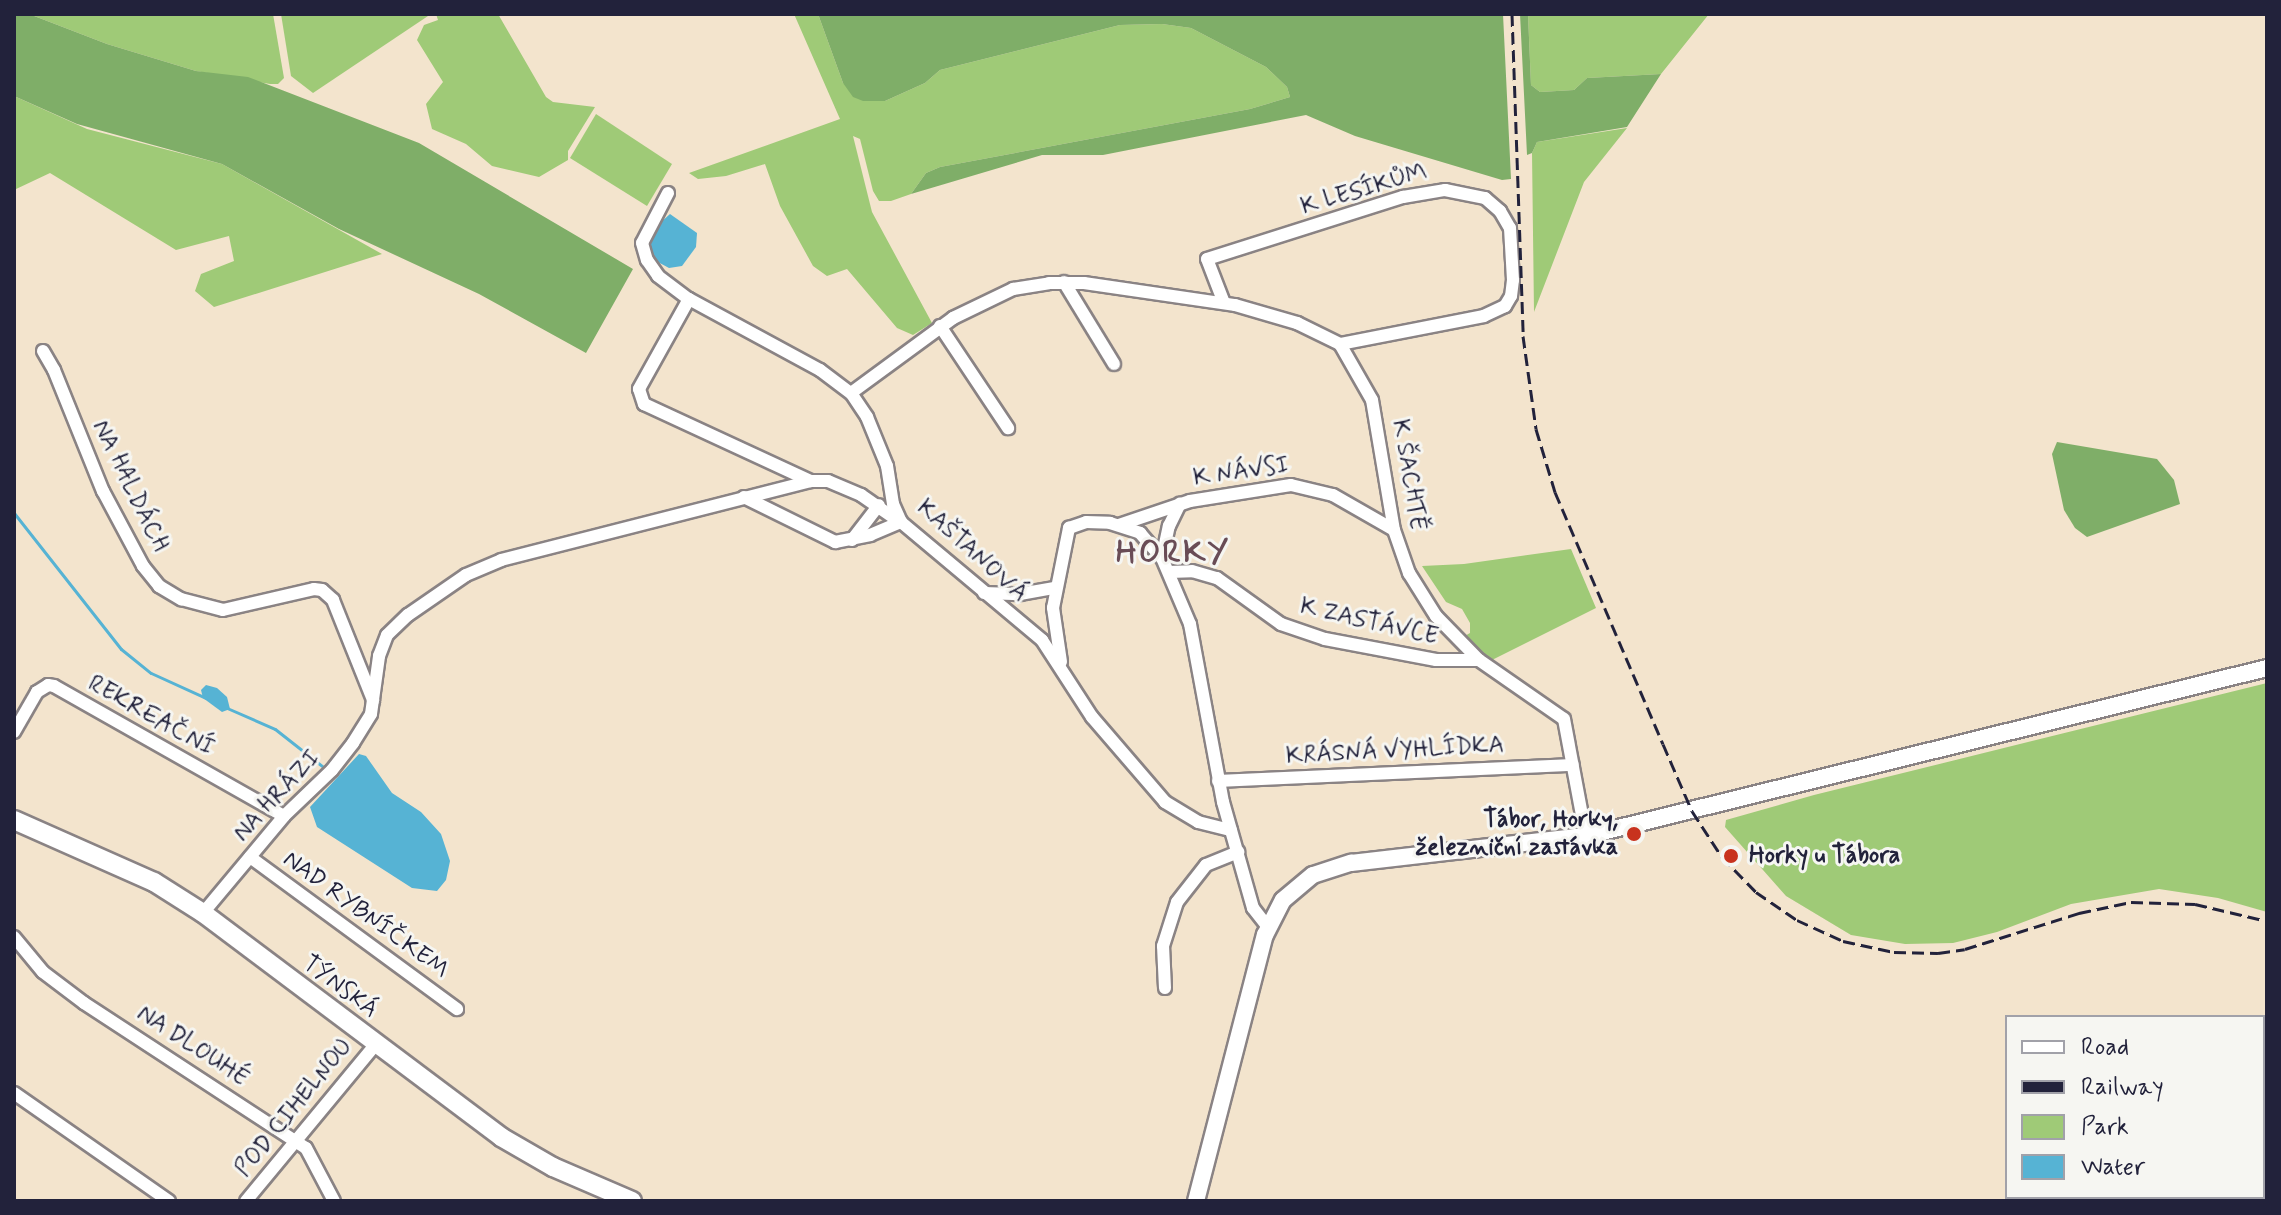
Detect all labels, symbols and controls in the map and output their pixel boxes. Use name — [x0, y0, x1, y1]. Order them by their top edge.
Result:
street label: K LESÍKŮM — [1297, 158, 1431, 222]
street label: NA HALDÁCH — [85, 415, 175, 557]
street label: K ŠACHTĚ — [1385, 417, 1433, 533]
street label: K NÁVSI — [1192, 451, 1290, 493]
street label: KAŠTANOVÁ — [911, 494, 1033, 608]
district label: HORKY — [1118, 534, 1228, 572]
street label: K ZASTÁVCE — [1295, 592, 1443, 652]
street label: REKREAČNÍ — [83, 669, 219, 763]
street label: KRÁSNÁ VYHLÍDKA — [1285, 731, 1505, 771]
street label: NA HRÁZI — [228, 745, 326, 847]
place label: Tábor, Horky, železniční zastávka — [1415, 806, 1618, 862]
marker: Tábor, Horky, železniční zastávka — [1625, 825, 1643, 843]
place label: Horky u Tábora — [1749, 842, 1900, 870]
marker: Horky u Tábora — [1720, 845, 1742, 867]
street label: NAD RYBNÍČKEM — [278, 846, 454, 984]
street label: TÝNSKÁ — [296, 949, 384, 1025]
street label: NA DLOUHÉ — [132, 999, 254, 1093]
legend — [2005, 1015, 2265, 1199]
street label: POD CIHELNOU — [229, 1032, 359, 1184]
text: Road — [2081, 1032, 2129, 1063]
text: Railway — [2081, 1072, 2164, 1103]
text: Park — [2081, 1112, 2129, 1143]
text: Water — [2081, 1152, 2145, 1183]

